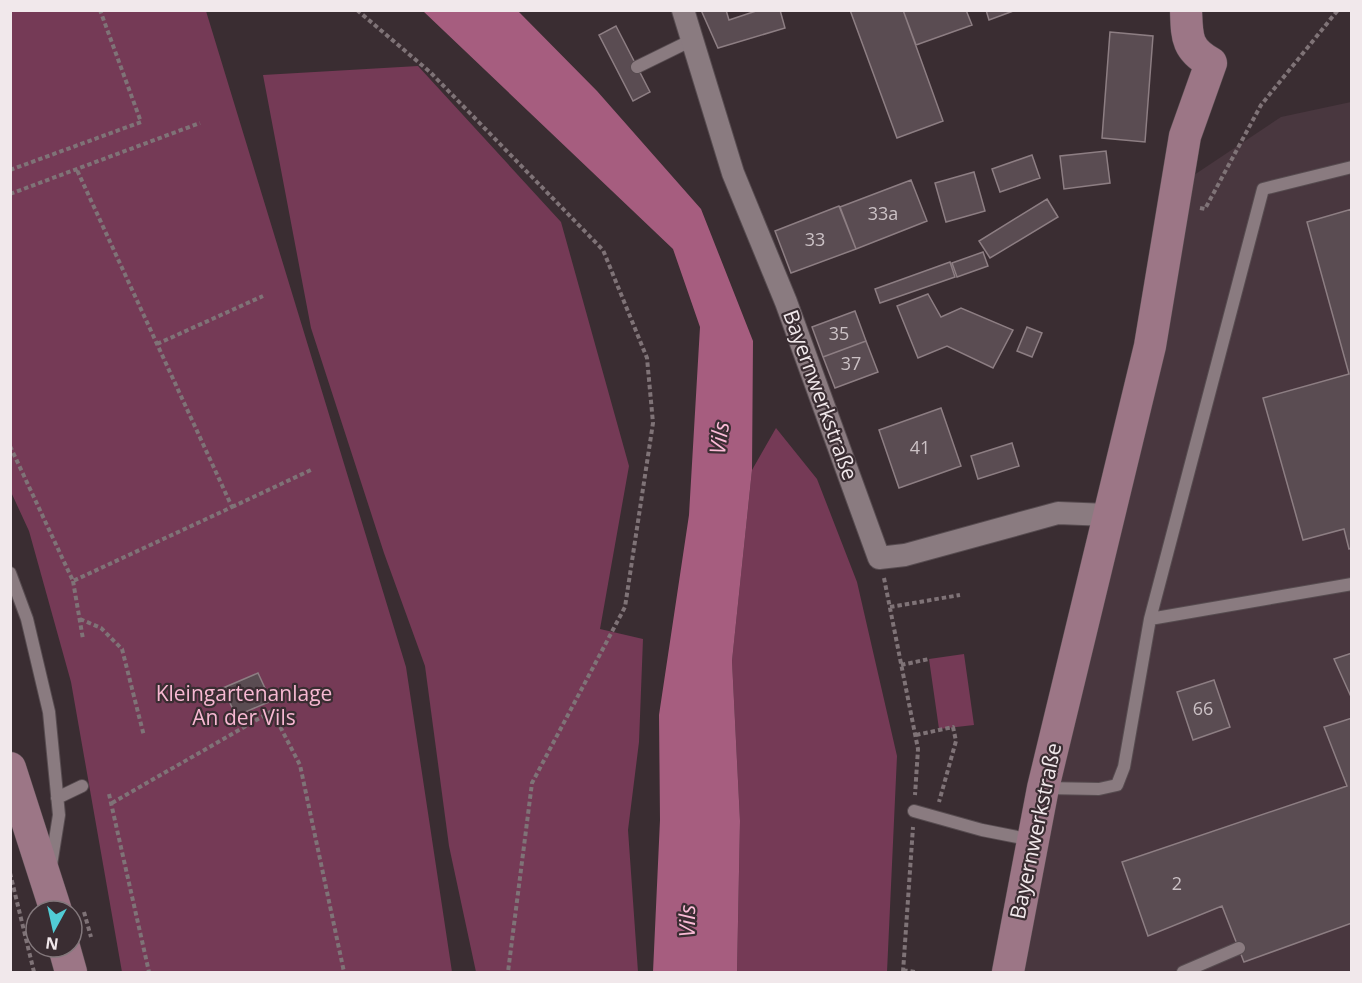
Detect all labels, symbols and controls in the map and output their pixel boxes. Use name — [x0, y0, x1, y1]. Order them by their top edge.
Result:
house number: 33a — [868, 201, 898, 225]
house number: 33 — [805, 227, 825, 251]
street label: Bayernwerkstraße — [777, 306, 865, 484]
house number: 35 — [829, 321, 849, 345]
house number: 37 — [841, 351, 861, 375]
water label: Vils — [701, 419, 735, 456]
house number: 41 — [910, 435, 930, 459]
park label: Kleingartenanlage An der Vils — [156, 679, 332, 731]
house number: 66 — [1193, 696, 1213, 720]
street label: Bayernwerkstraße — [1003, 740, 1067, 921]
house number: 2 — [1172, 871, 1182, 895]
north arrow — [24, 899, 84, 959]
water label: Vils — [671, 904, 701, 938]
text: N — [44, 932, 60, 956]

